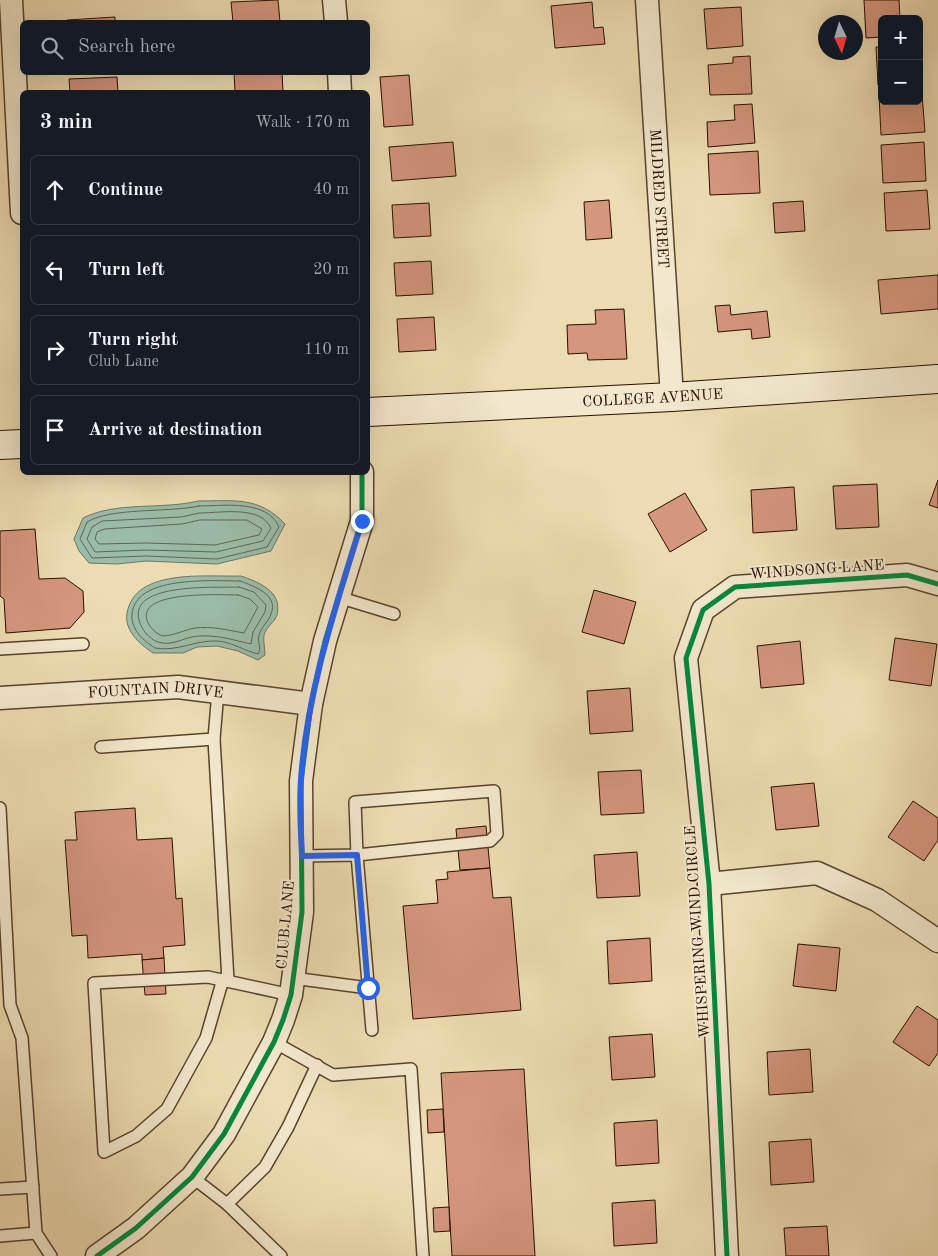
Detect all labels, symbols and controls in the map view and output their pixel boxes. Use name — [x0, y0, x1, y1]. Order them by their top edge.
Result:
north arrow — [818, 15, 863, 60]
map controls — [878, 15, 923, 105]
button: + — [878, 15, 923, 60]
search box — [20, 20, 370, 75]
icon: search — [38, 34, 66, 62]
text: Search here — [78, 38, 175, 57]
button: − — [878, 60, 923, 105]
text: 3 min — [40, 112, 93, 133]
text: Walk · 170 m — [255, 115, 350, 131]
street label: MILDRED STREET — [646, 129, 670, 269]
icon: ahead — [41, 176, 69, 204]
text: Continue — [88, 181, 163, 200]
text: 40 m — [313, 182, 349, 198]
icon: left — [41, 256, 69, 284]
text: Turn left — [88, 261, 165, 280]
text: 20 m — [313, 262, 349, 278]
text: Turn right — [88, 331, 178, 350]
icon: right — [41, 336, 69, 364]
text: 110 m — [304, 342, 349, 358]
text: Club Lane — [88, 354, 159, 370]
street label: COLLEGE AVENUE — [582, 388, 724, 410]
icon: arrive — [41, 416, 69, 444]
text: Arrive at destination — [88, 421, 262, 440]
route end — [351, 510, 374, 533]
street label: WINDSONG LANE — [749, 558, 885, 583]
street label: FOUNTAIN DRIVE — [87, 680, 224, 702]
street label: WHISPERING WIND CIRCLE — [684, 825, 713, 1039]
street label: CLUB LANE — [275, 880, 298, 970]
route start — [357, 977, 380, 1000]

